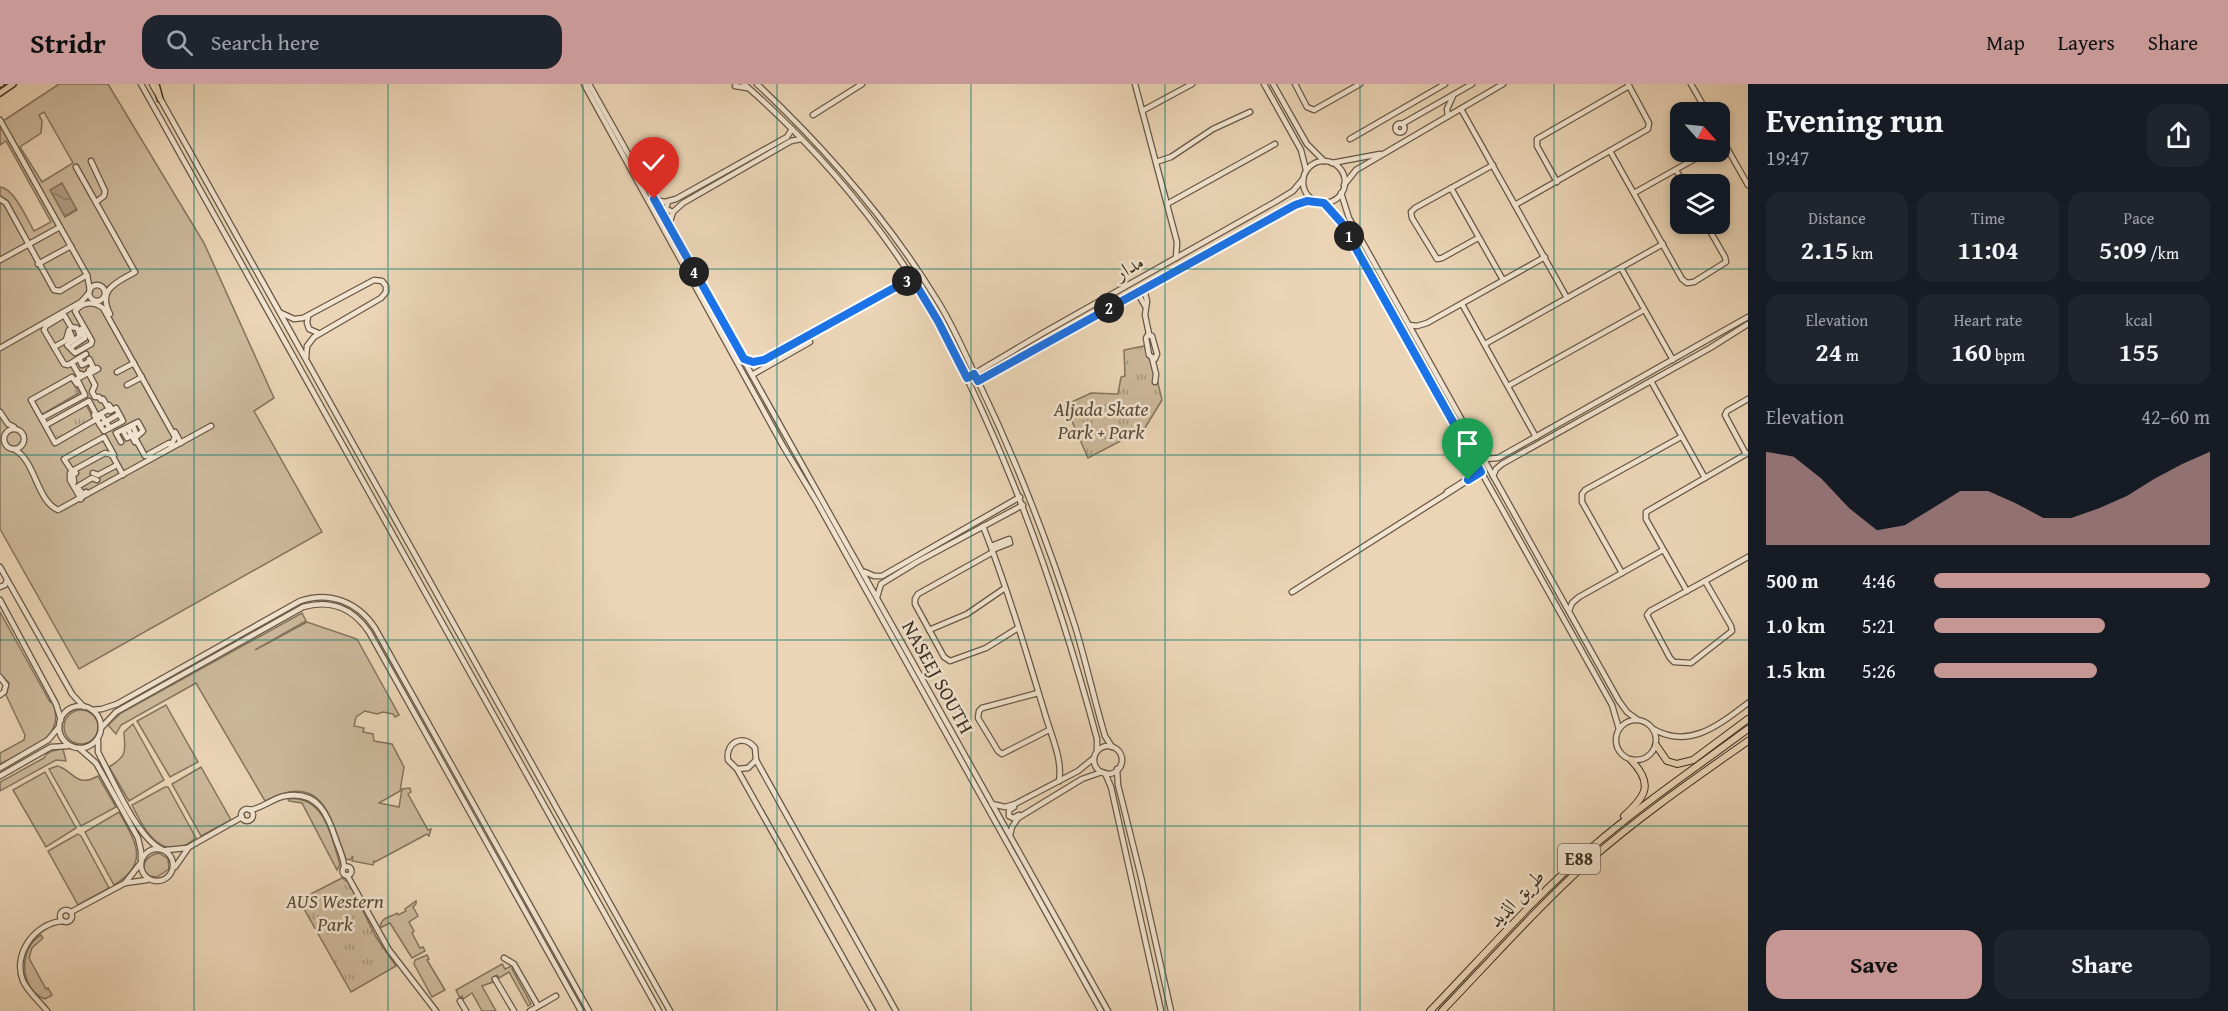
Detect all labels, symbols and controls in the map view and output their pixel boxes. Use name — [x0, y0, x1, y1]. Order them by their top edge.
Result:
search box — [142, 15, 562, 69]
text: Stridr — [30, 22, 106, 63]
icon: search — [163, 26, 196, 59]
text: Search here — [211, 26, 319, 58]
text: Map — [1986, 27, 2025, 58]
text: Layers — [2058, 27, 2115, 58]
text: Share — [2148, 27, 2198, 58]
text: Evening run — [1766, 96, 1943, 144]
north arrow — [1670, 102, 1730, 162]
map controls — [1670, 102, 1730, 234]
button: share — [2147, 104, 2210, 167]
pin — [628, 137, 679, 199]
text: 19:47 — [1766, 143, 1809, 172]
icon: check — [637, 146, 670, 179]
button: layers — [1670, 174, 1730, 234]
text: Distance — [1808, 206, 1866, 230]
text: Time — [1971, 206, 2005, 230]
text: Pace — [2124, 206, 2154, 230]
pin: 1 — [1334, 221, 1364, 251]
text: 1 — [1345, 224, 1353, 248]
text: 2.15 — [1801, 230, 1849, 269]
text: 11:04 — [1957, 230, 2019, 269]
text: 5:09 — [2099, 230, 2147, 269]
text: km — [1849, 241, 1873, 265]
text: /km — [2147, 241, 2179, 265]
street label: مدار — [1107, 247, 1149, 287]
pin: 4 — [679, 257, 709, 287]
text: 4 — [690, 260, 698, 284]
pin: 3 — [892, 266, 922, 296]
text: 3 — [903, 269, 911, 293]
pin: 2 — [1094, 293, 1124, 323]
text: 2 — [1105, 296, 1113, 320]
text: Elevation — [1806, 308, 1868, 332]
text: Heart rate — [1954, 308, 2022, 332]
text: kcal — [2125, 308, 2153, 332]
text: 24 — [1815, 332, 1842, 371]
text: 160 — [1951, 332, 1991, 371]
text: 155 — [2119, 332, 2159, 371]
text: m — [1842, 343, 1859, 367]
text: bpm — [1991, 343, 2025, 367]
park label: Aljada Skate Park + Park — [1052, 394, 1149, 446]
text: Elevation — [1766, 402, 1844, 431]
text: 42–60 m — [2141, 402, 2210, 431]
pin — [1442, 418, 1493, 480]
icon: arrive — [1451, 427, 1484, 460]
text: 500 m — [1766, 566, 1819, 595]
text: 4:46 — [1862, 566, 1896, 595]
text: 1.0 km — [1766, 611, 1825, 640]
text: 5:21 — [1862, 611, 1896, 640]
street label: NASEEJ SOUTH — [895, 615, 982, 739]
text: 1.5 km — [1766, 656, 1825, 685]
text: 5:26 — [1862, 656, 1896, 685]
road number: E88 — [1558, 844, 1600, 874]
street label: طريق الذيد — [1481, 862, 1551, 933]
park label: AUS Western Park — [285, 886, 384, 938]
button: Save — [1766, 930, 1982, 999]
button: Share — [1994, 930, 2210, 999]

